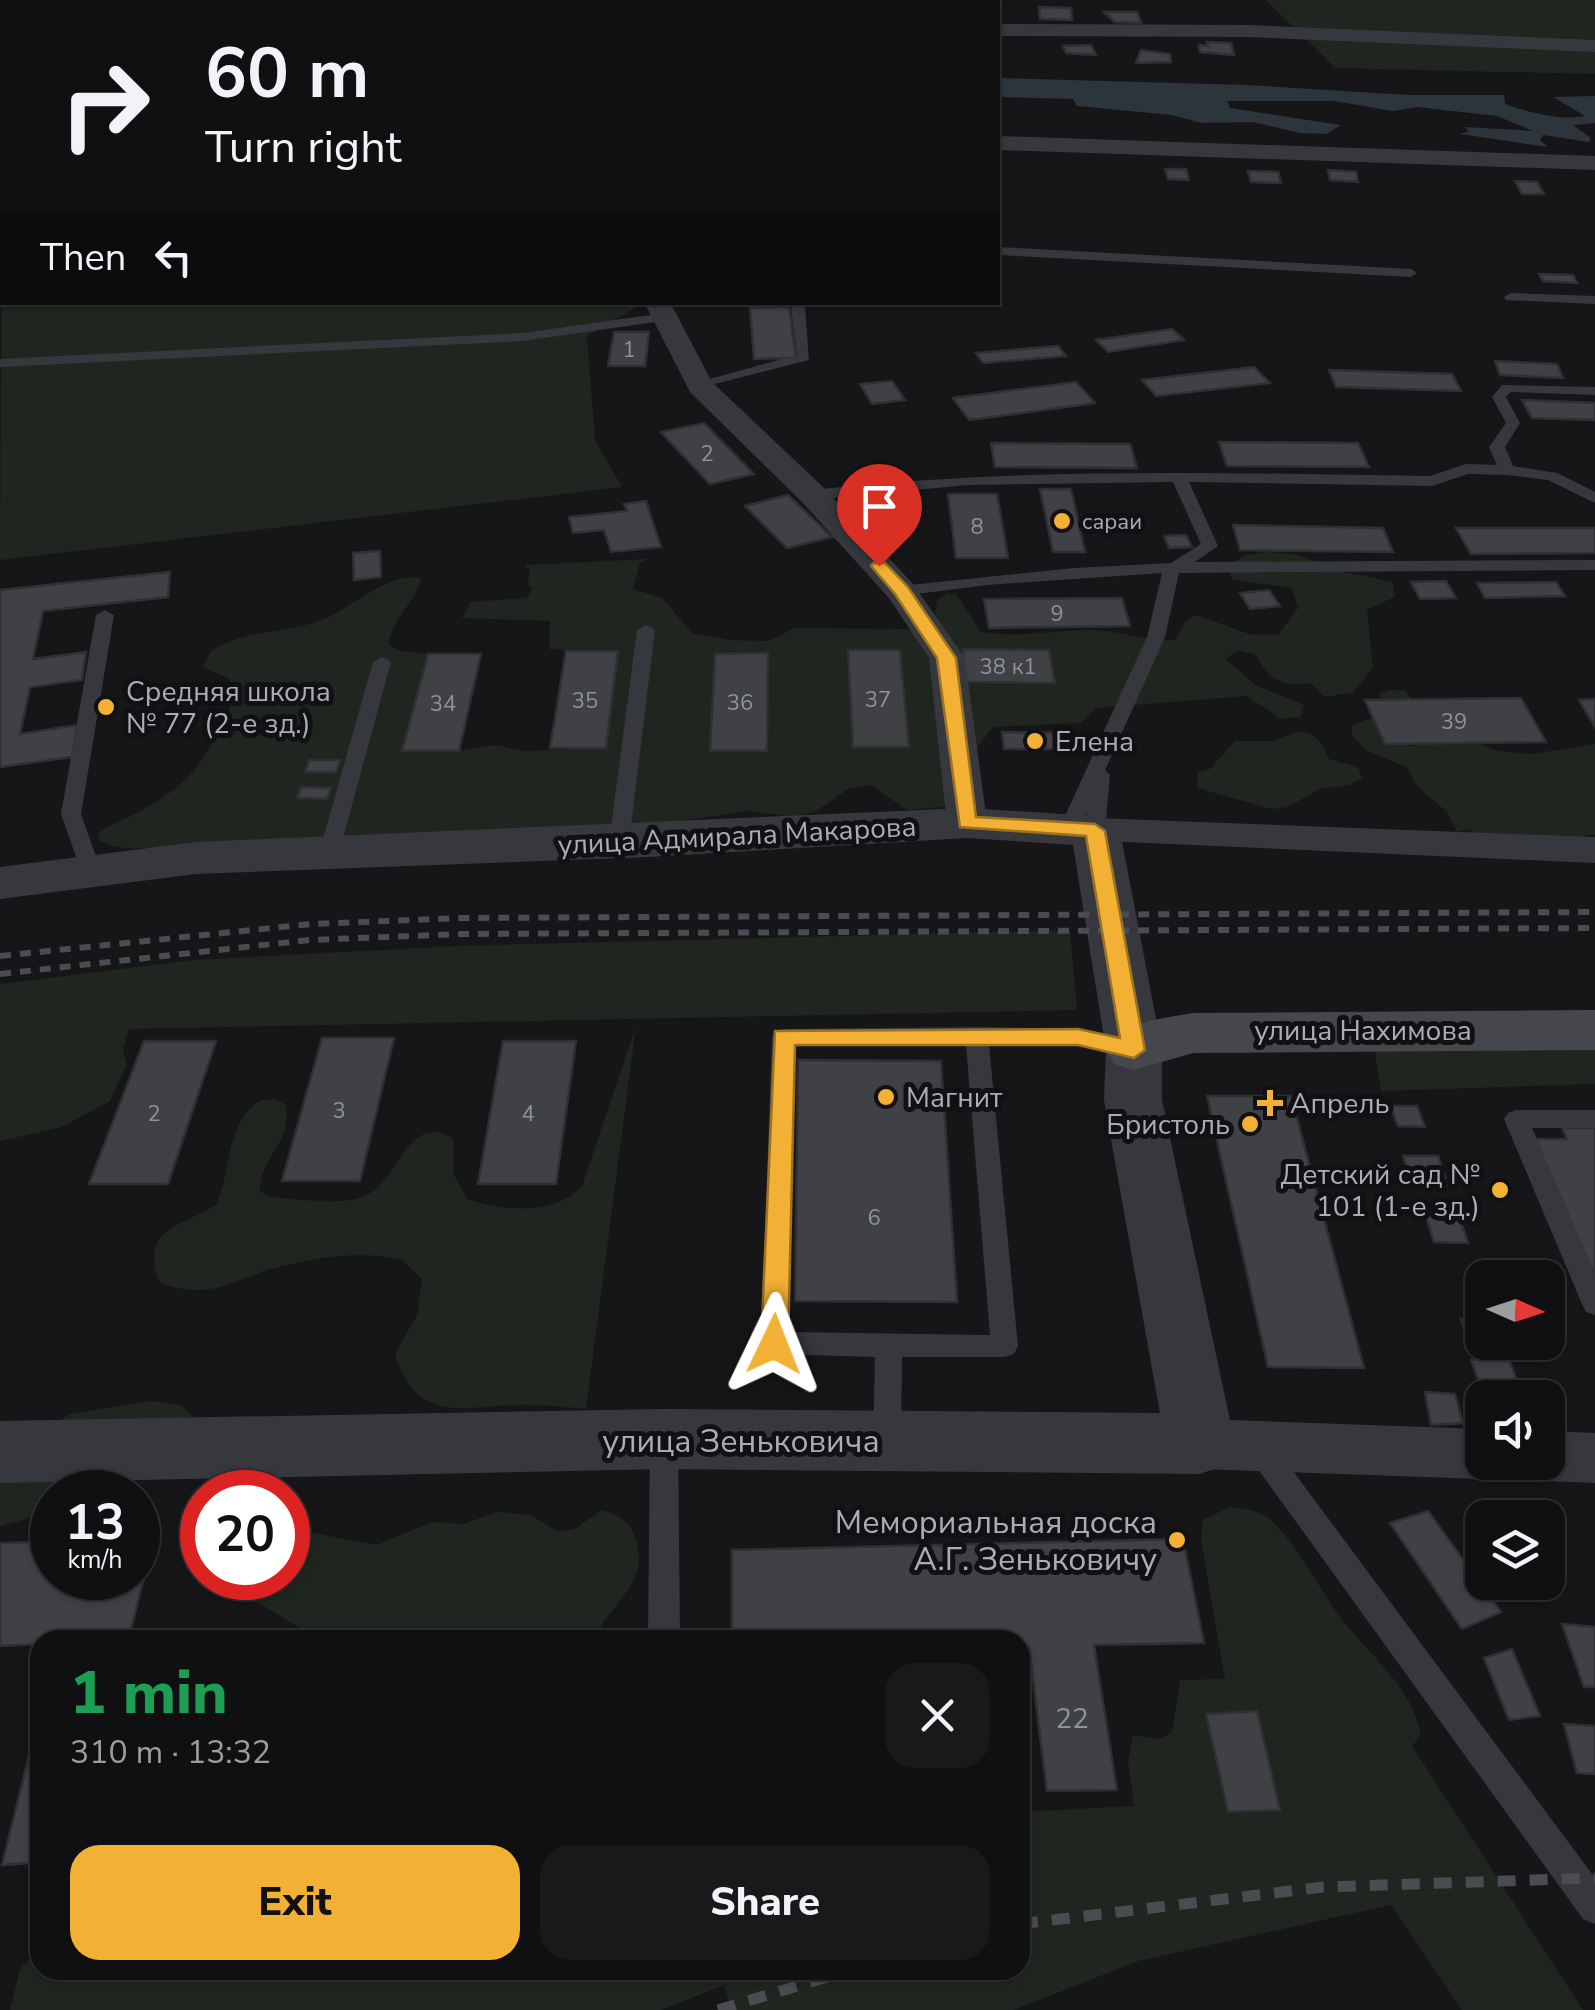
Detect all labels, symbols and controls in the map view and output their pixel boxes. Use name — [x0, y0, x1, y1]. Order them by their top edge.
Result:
text: 60 m — [205, 26, 369, 122]
icon: right — [40, 40, 170, 170]
text: Turn right — [205, 117, 402, 178]
icon: left — [146, 230, 201, 285]
text: Then — [40, 232, 126, 283]
house number: 1 — [622, 335, 636, 365]
house number: 2 — [700, 439, 714, 469]
pin — [837, 464, 922, 567]
icon: arrive — [852, 479, 907, 534]
place label: сараи — [1082, 507, 1142, 537]
marker: сараи — [1051, 510, 1073, 532]
house number: 8 — [970, 512, 984, 542]
house number: 9 — [1050, 599, 1064, 629]
house number: 38 к1 — [980, 652, 1036, 682]
place label: Средняя школа № 77 (2-е зд.) — [126, 673, 331, 743]
house number: 37 — [865, 685, 891, 715]
house number: 35 — [572, 686, 598, 716]
house number: 36 — [727, 688, 753, 718]
house number: 34 — [430, 689, 456, 719]
marker: Средняя школа № 77 (2-е зд.) — [95, 696, 117, 718]
house number: 39 — [1441, 707, 1467, 737]
place label: Елена — [1055, 723, 1134, 761]
marker: Елена — [1024, 730, 1046, 752]
street label: улица Адмирала Макарова — [557, 808, 917, 864]
street label: улица Нахимова — [1254, 1012, 1472, 1050]
place label: Магнит — [906, 1079, 1003, 1117]
place label: Апрель — [1290, 1085, 1390, 1123]
marker: Магнит — [875, 1086, 897, 1108]
marker: Апрель — [1259, 1092, 1281, 1114]
house number: 3 — [332, 1096, 346, 1126]
house number: 2 — [147, 1099, 161, 1129]
house number: 4 — [521, 1099, 535, 1129]
place label: Бристоль — [1106, 1106, 1230, 1144]
marker: Бристоль — [1239, 1113, 1261, 1135]
place label: Детский сад № 101 (1-е зд.) — [1280, 1156, 1480, 1226]
marker: Детский сад № 101 (1-е зд.) — [1489, 1179, 1511, 1201]
house number: 6 — [867, 1203, 881, 1233]
north arrow — [1465, 1260, 1565, 1360]
map controls — [1465, 1260, 1565, 1600]
position arrow — [722, 1292, 826, 1396]
button: sound — [1465, 1380, 1565, 1480]
street label: улица Зеньковича — [602, 1420, 880, 1463]
speed limit sign: 20 — [180, 1470, 310, 1600]
text: 13 — [65, 1488, 125, 1557]
button: layers — [1465, 1500, 1565, 1600]
place label: Мемориальная доска А.Г. Зеньковичу — [835, 1501, 1157, 1581]
marker: Мемориальная доска А.Г. Зеньковичу — [1166, 1529, 1188, 1551]
text: km/h — [67, 1543, 123, 1577]
text: 1 min — [70, 1652, 228, 1734]
button: close — [885, 1663, 990, 1768]
house number: 22 — [1055, 1700, 1089, 1738]
text: 310 m · 13:32 — [70, 1731, 271, 1774]
button: Exit — [70, 1845, 520, 1960]
button: Share — [540, 1845, 990, 1960]

